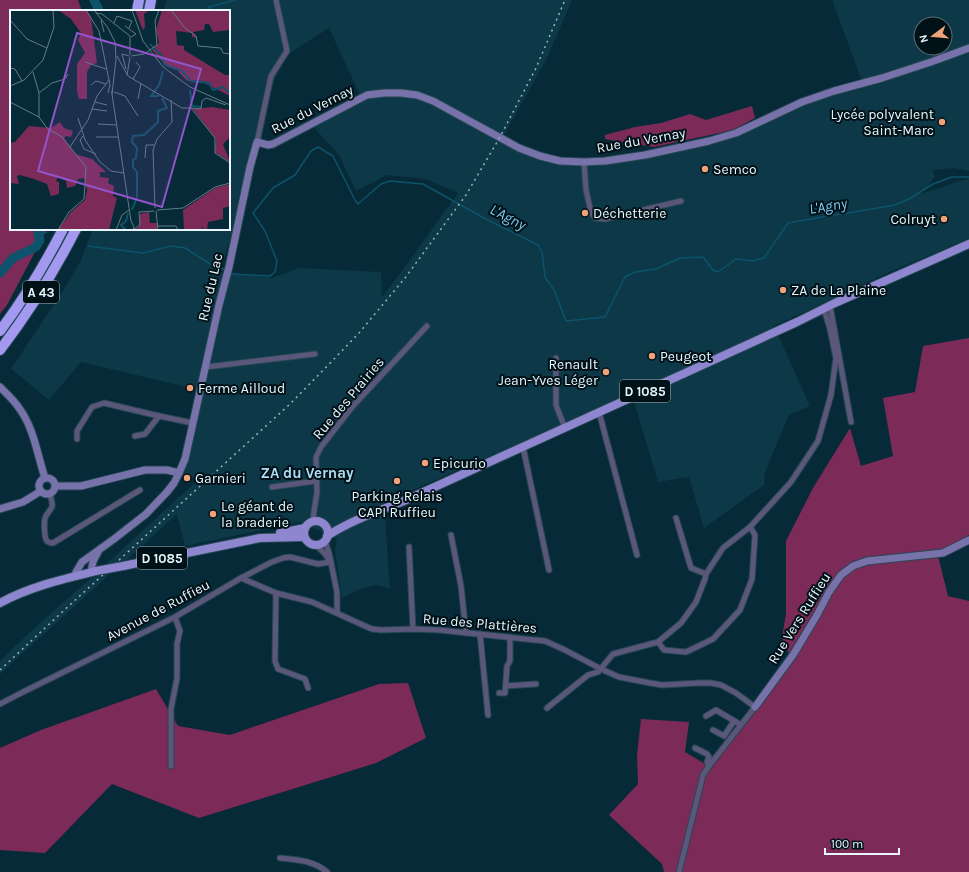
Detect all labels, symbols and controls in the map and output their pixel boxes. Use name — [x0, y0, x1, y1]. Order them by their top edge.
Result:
inset map — [10, 10, 230, 230]
north arrow — [913, 16, 953, 56]
text: N — [917, 33, 931, 44]
street label: Rue du Vernay — [268, 81, 357, 137]
place label: Lycée polyvalent Saint-Marc — [831, 106, 934, 139]
marker: Lycée polyvalent Saint-Marc — [937, 117, 947, 127]
street label: Rue du Vernay — [595, 124, 687, 157]
place label: Semco — [713, 161, 757, 178]
marker: Semco — [700, 164, 710, 174]
water label: L'Agny — [808, 194, 849, 218]
water label: L'Agny — [487, 200, 529, 234]
place label: Déchetterie — [593, 205, 666, 222]
marker: Déchetterie — [580, 208, 590, 218]
place label: Colruyt — [891, 211, 936, 228]
marker: Colruyt — [939, 214, 949, 224]
street label: Rue du Lac — [194, 252, 227, 323]
road number: A 43 — [23, 281, 59, 303]
place label: ZA de La Plaine — [791, 282, 886, 299]
marker: ZA de La Plaine — [778, 285, 788, 295]
place label: Peugeot — [660, 348, 711, 365]
marker: Peugeot — [647, 351, 657, 361]
street label: Rue des Prairies — [309, 354, 388, 443]
place label: Renault Jean-Yves Léger — [498, 356, 599, 389]
marker: Renault Jean-Yves Léger — [601, 367, 611, 377]
place label: Ferme Ailloud — [198, 380, 285, 397]
road number: D 1085 — [620, 380, 670, 402]
marker: Ferme Ailloud — [185, 383, 195, 393]
place label: Epicurio — [433, 455, 486, 472]
marker: Epicurio — [420, 458, 430, 468]
district label: ZA du Vernay — [261, 464, 354, 482]
place label: Garnieri — [195, 470, 246, 487]
marker: Garnieri — [182, 473, 192, 483]
marker: Parking Relais CAPI Ruffieu — [392, 476, 402, 486]
place label: Parking Relais CAPI Ruffieu — [351, 488, 443, 521]
place label: Le géant de la braderie — [221, 498, 293, 531]
marker: Le géant de la braderie — [208, 509, 218, 519]
road number: D 1085 — [137, 547, 187, 569]
street label: Rue Vers Ruffieu — [765, 569, 834, 667]
street label: Avenue de Ruffieu — [104, 576, 213, 645]
street label: Rue des Plattières — [422, 610, 538, 637]
scale bar — [825, 830, 899, 856]
text: 100 m — [831, 837, 863, 851]

